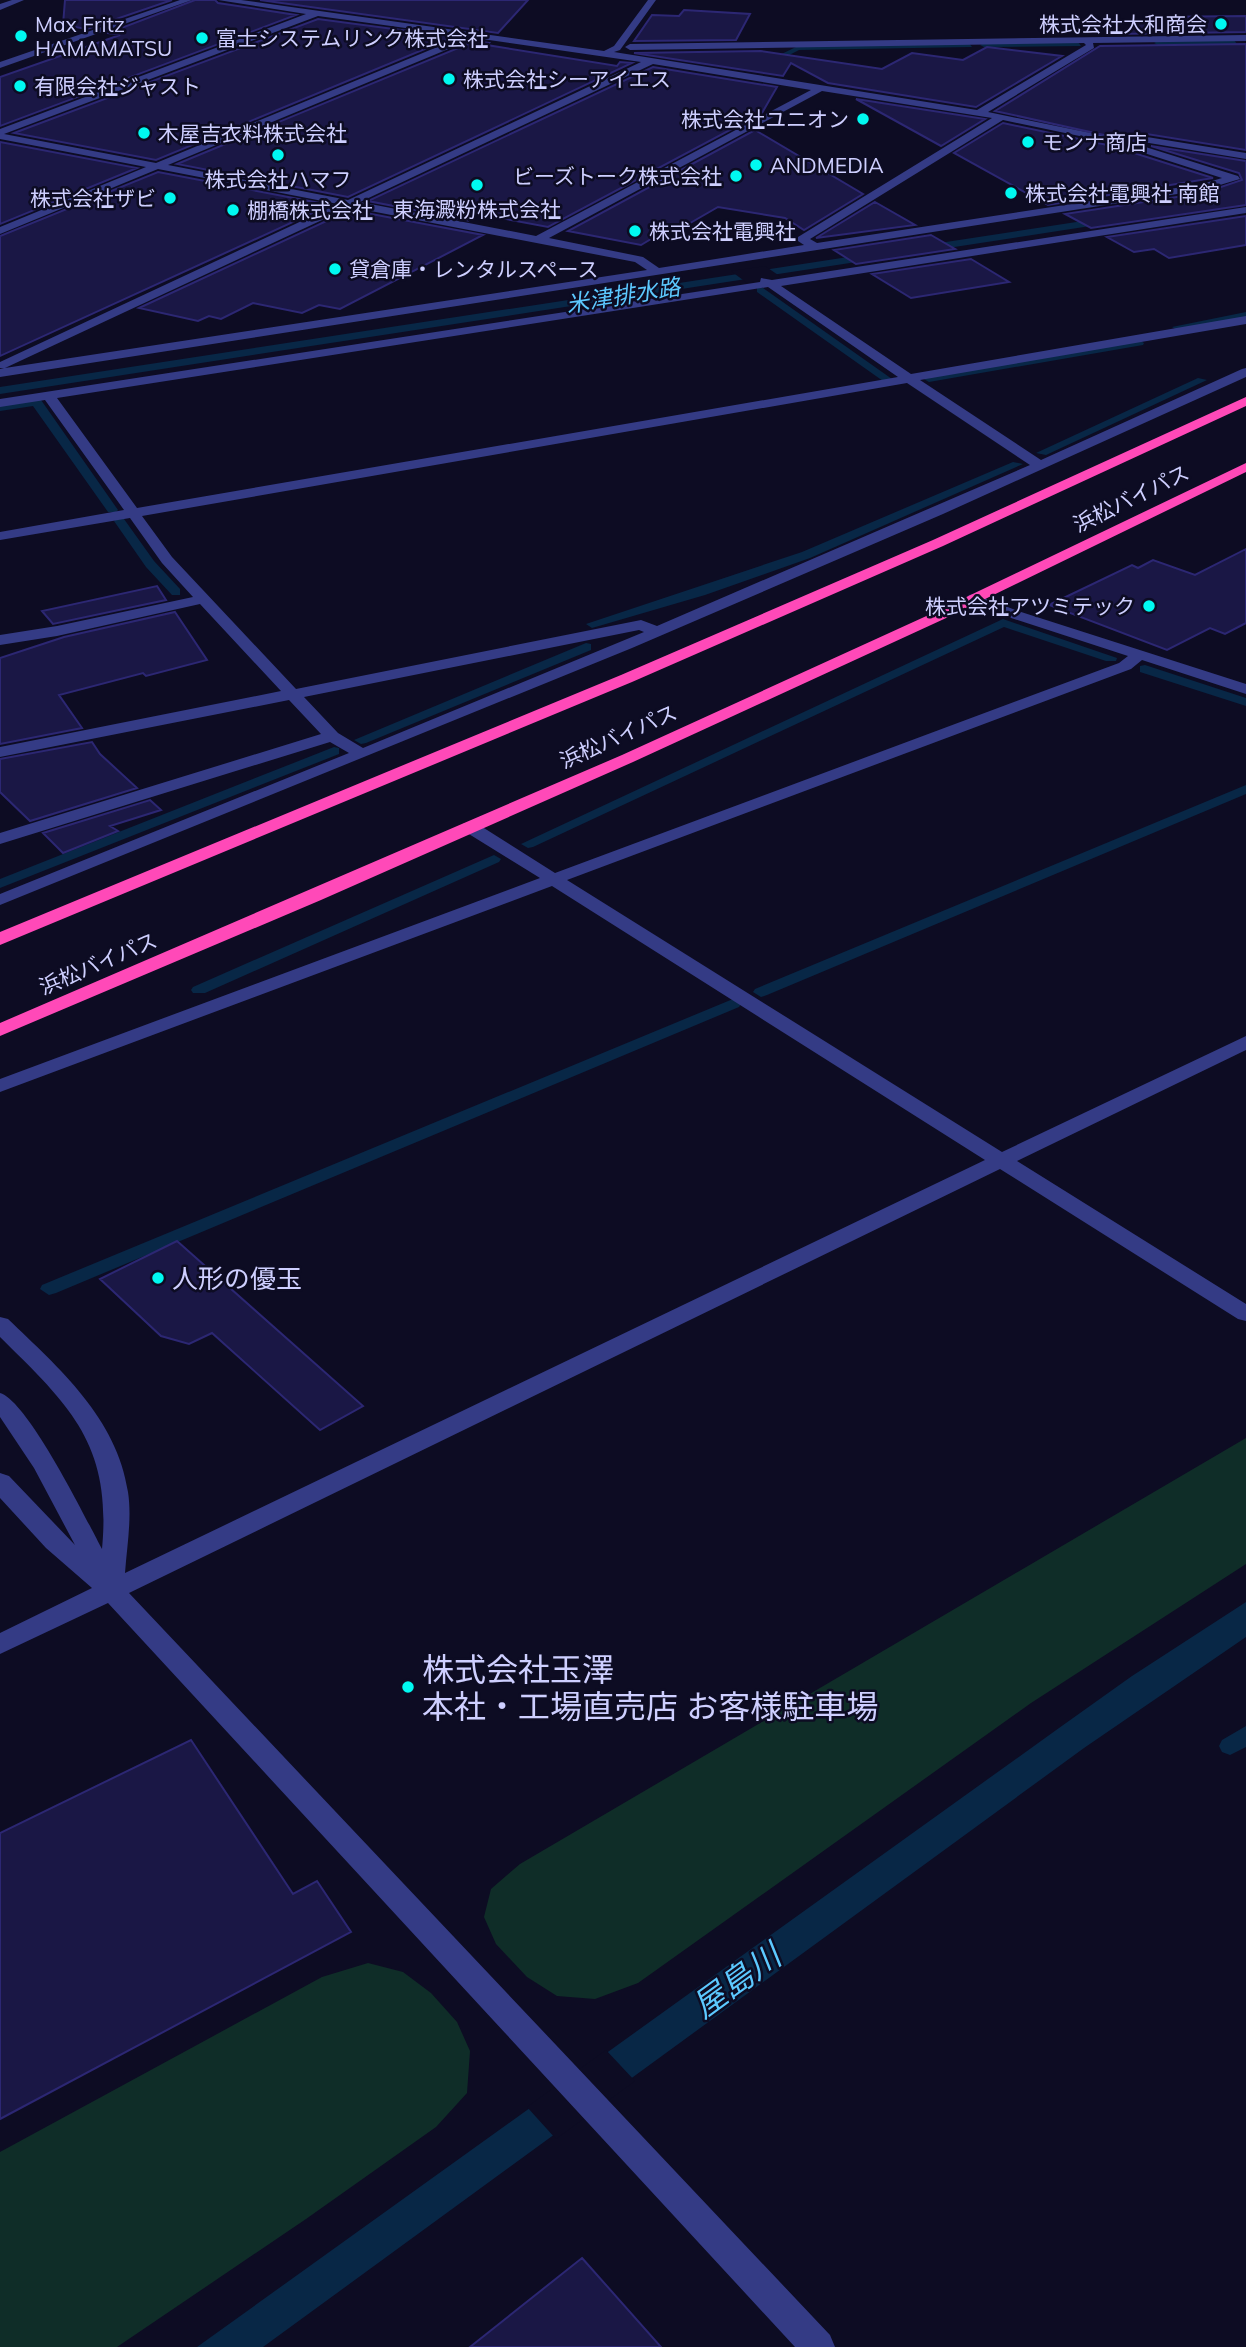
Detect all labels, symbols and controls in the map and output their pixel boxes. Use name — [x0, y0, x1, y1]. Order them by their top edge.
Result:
place label: Max Fritz HAMAMATSU — [35, 11, 172, 61]
place label: 株式会社大和商会 — [1039, 11, 1207, 37]
marker: 株式会社大和商会 — [1213, 16, 1229, 32]
place label: 富士システムリンク株式会社 — [216, 25, 488, 51]
marker: Max Fritz HAMAMATSU — [13, 28, 29, 44]
marker: 富士システムリンク株式会社 — [194, 30, 210, 46]
place label: 株式会社シーアイエス — [463, 66, 671, 92]
marker: 株式会社シーアイエス — [441, 71, 457, 87]
place label: 有限会社ジャスト — [34, 73, 201, 99]
marker: 有限会社ジャスト — [12, 78, 28, 94]
place label: 株式会社ユニオン — [681, 106, 849, 132]
marker: 株式会社ユニオン — [855, 111, 871, 127]
place label: 木屋吉衣料株式会社 — [158, 120, 347, 146]
marker: 木屋吉衣料株式会社 — [136, 125, 152, 141]
place label: モンナ商店 — [1042, 129, 1147, 155]
marker: モンナ商店 — [1020, 134, 1036, 150]
marker: 株式会社ハマフ — [270, 147, 286, 163]
place label: ANDMEDIA — [770, 152, 884, 178]
marker: ANDMEDIA — [748, 157, 764, 173]
place label: ビーズトーク株式会社 — [513, 163, 722, 189]
place label: 株式会社ハマフ — [205, 166, 352, 192]
marker: ビーズトーク株式会社 — [728, 168, 744, 184]
marker: 東海澱粉株式会社 — [469, 177, 485, 193]
place label: 株式会社電興社 南館 — [1025, 180, 1219, 206]
place label: 株式会社ザビ — [30, 185, 156, 211]
marker: 株式会社電興社 南館 — [1003, 185, 1019, 201]
marker: 株式会社ザビ — [162, 190, 178, 206]
place label: 東海澱粉株式会社 — [393, 196, 561, 222]
place label: 棚橋株式会社 — [247, 197, 373, 223]
marker: 棚橋株式会社 — [225, 202, 241, 218]
place label: 株式会社電興社 — [649, 218, 796, 244]
marker: 株式会社電興社 — [627, 223, 643, 239]
place label: 貸倉庫・レンタルスペース — [349, 256, 598, 282]
marker: 貸倉庫・レンタルスペース — [327, 261, 343, 277]
water label: 米津排水路 — [564, 271, 684, 318]
street label: 浜松バイパス — [1069, 459, 1193, 537]
place label: 株式会社アツミテック — [925, 593, 1135, 619]
marker: 株式会社アツミテック — [1141, 598, 1157, 614]
street label: 浜松バイパス — [555, 699, 681, 773]
street label: 浜松バイパス — [35, 926, 161, 1000]
place label: 人形の優玉 — [172, 1262, 302, 1295]
marker: 人形の優玉 — [150, 1270, 166, 1286]
place label: 株式会社玉澤 本社・工場直売店 お客様駐車場 — [422, 1649, 878, 1726]
marker: 株式会社玉澤 本社・工場直売店 お客様駐車場 — [400, 1679, 416, 1695]
water label: 屋島川 — [684, 1933, 791, 2026]

